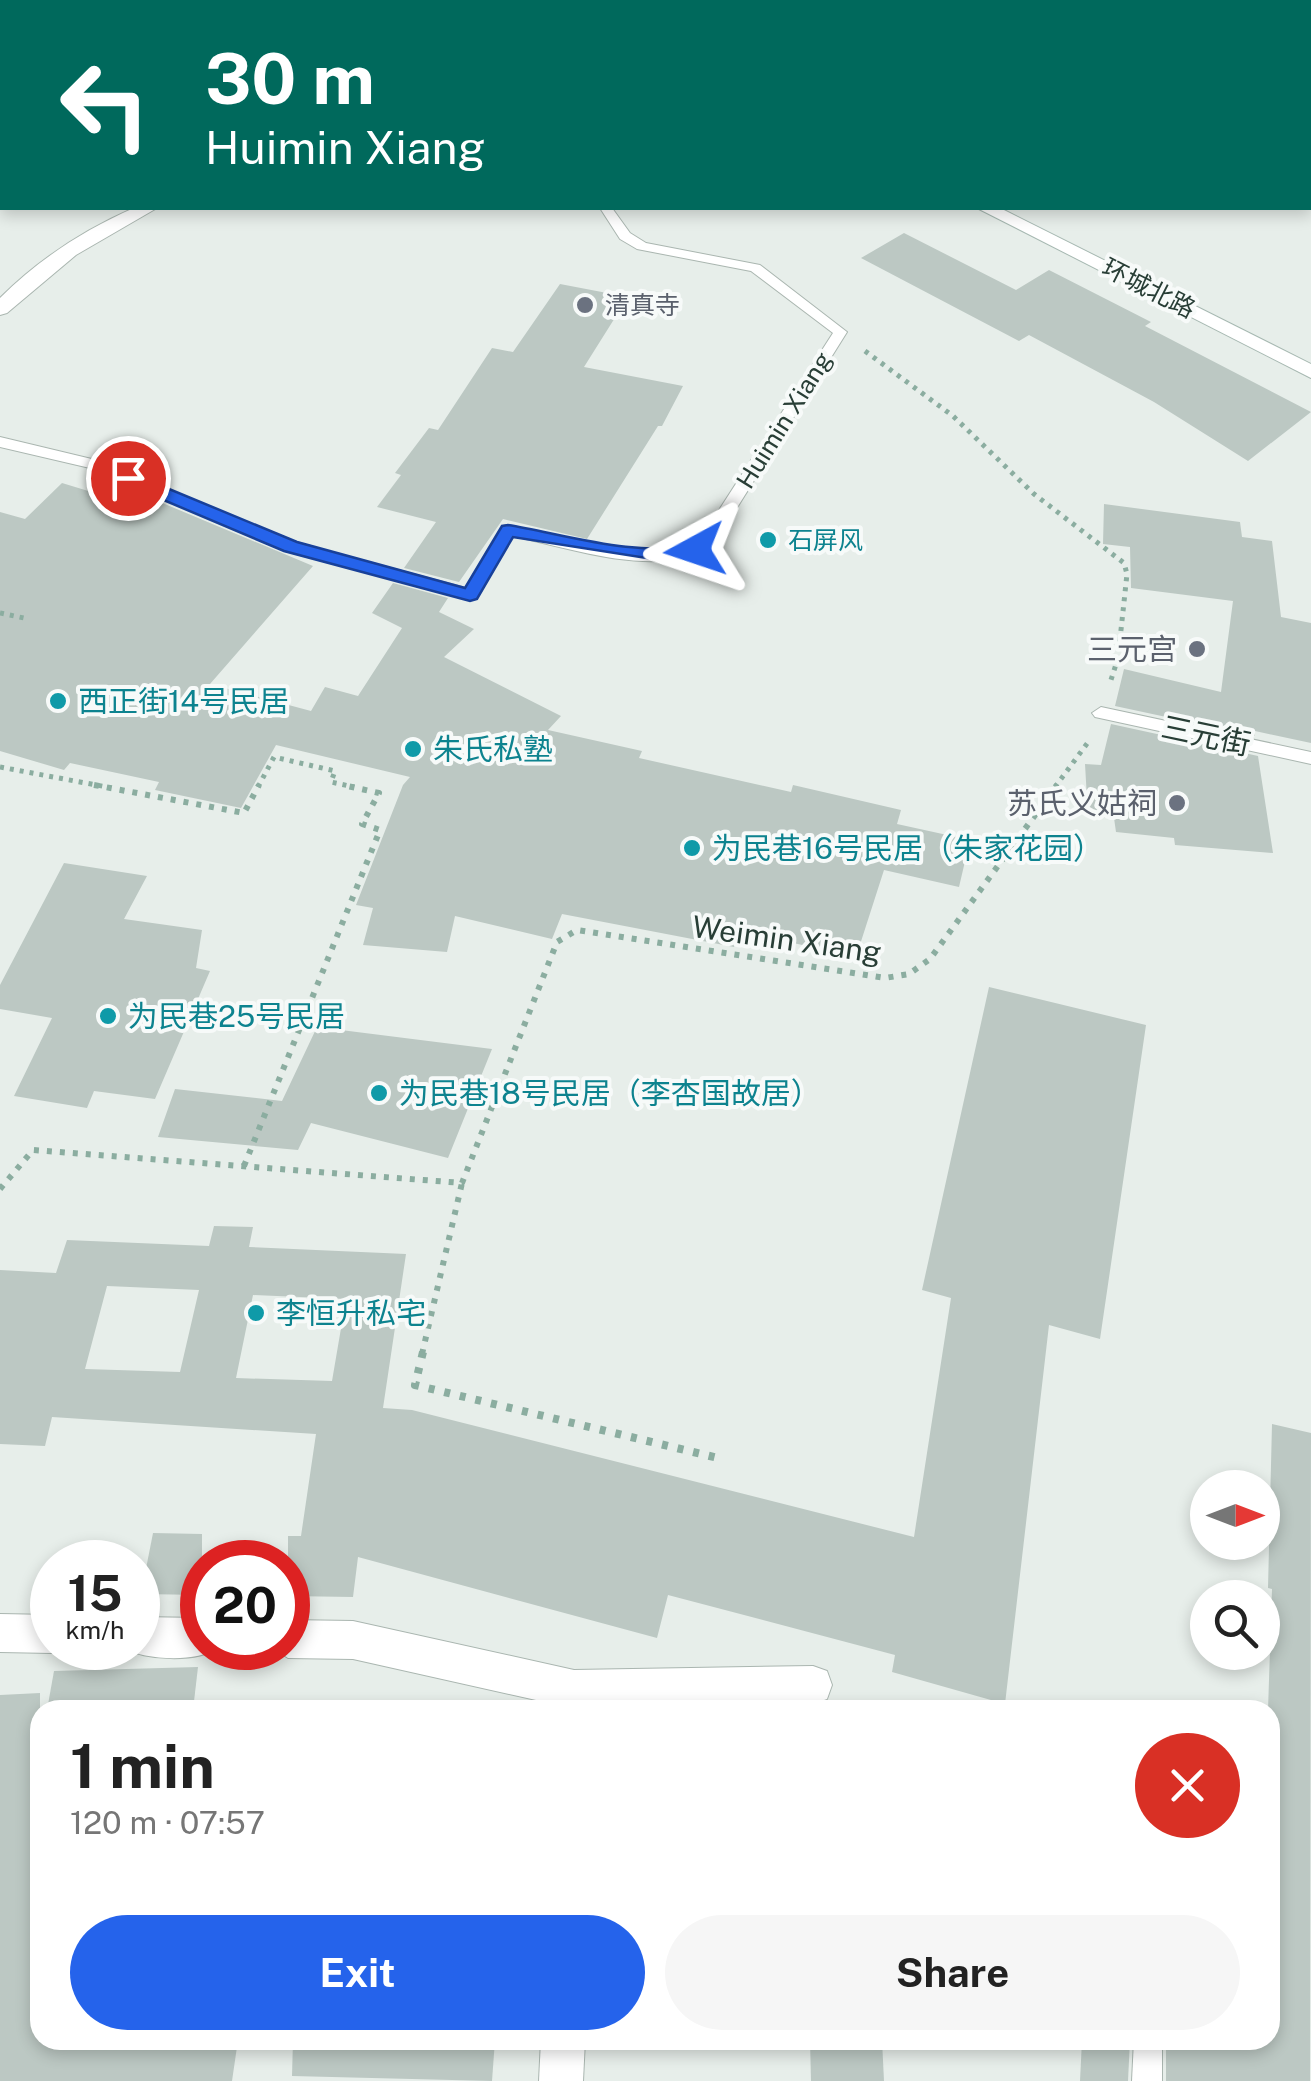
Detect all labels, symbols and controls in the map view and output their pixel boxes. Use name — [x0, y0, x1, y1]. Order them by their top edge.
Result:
text: 30 m — [205, 37, 375, 120]
icon: left — [40, 40, 170, 170]
text: Huimin Xiang — [205, 121, 485, 174]
street label: 环城北路 — [1098, 252, 1200, 324]
place label: 清真寺 — [605, 290, 680, 320]
marker: 清真寺 — [574, 294, 596, 316]
street label: Huimin Xiang — [730, 346, 838, 494]
pin — [86, 436, 171, 521]
icon: arrive — [101, 451, 156, 506]
position arrow — [643, 498, 747, 602]
place label: 石屏风 — [788, 525, 863, 555]
marker: 石屏风 — [757, 529, 779, 551]
place label: 三元宫 — [1087, 631, 1177, 667]
marker: 三元宫 — [1186, 638, 1208, 660]
place label: 西正街14号民居 — [78, 683, 289, 719]
marker: 西正街14号民居 — [47, 690, 69, 712]
street label: 三元街 — [1158, 708, 1254, 762]
place label: 朱氏私塾 — [433, 731, 553, 767]
marker: 朱氏私塾 — [402, 738, 424, 760]
place label: 苏氏义姑祠 — [1007, 785, 1157, 821]
marker: 苏氏义姑祠 — [1166, 792, 1188, 814]
place label: 为民巷16号民居（朱家花园） — [712, 830, 1103, 866]
marker: 为民巷16号民居（朱家花园） — [681, 837, 703, 859]
street label: Weimin Xiang — [690, 908, 884, 970]
place label: 为民巷25号民居 — [128, 998, 345, 1034]
marker: 为民巷25号民居 — [97, 1005, 119, 1027]
place label: 为民巷18号民居（李杏国故居） — [399, 1075, 821, 1111]
marker: 为民巷18号民居（李杏国故居） — [368, 1082, 390, 1104]
place label: 李恒升私宅 — [276, 1295, 426, 1331]
marker: 李恒升私宅 — [245, 1302, 267, 1324]
north arrow — [1190, 1470, 1280, 1560]
map controls — [1190, 1470, 1280, 1670]
speed limit sign: 20 — [180, 1540, 310, 1670]
text: 15 — [67, 1563, 123, 1622]
button: search — [1190, 1580, 1280, 1670]
text: km/h — [66, 1615, 124, 1645]
text: 1 min — [70, 1731, 215, 1802]
button: close — [1135, 1733, 1240, 1838]
text: 120 m · 07:57 — [70, 1804, 265, 1841]
button: Exit — [70, 1915, 645, 2030]
button: Share — [665, 1915, 1240, 2030]

